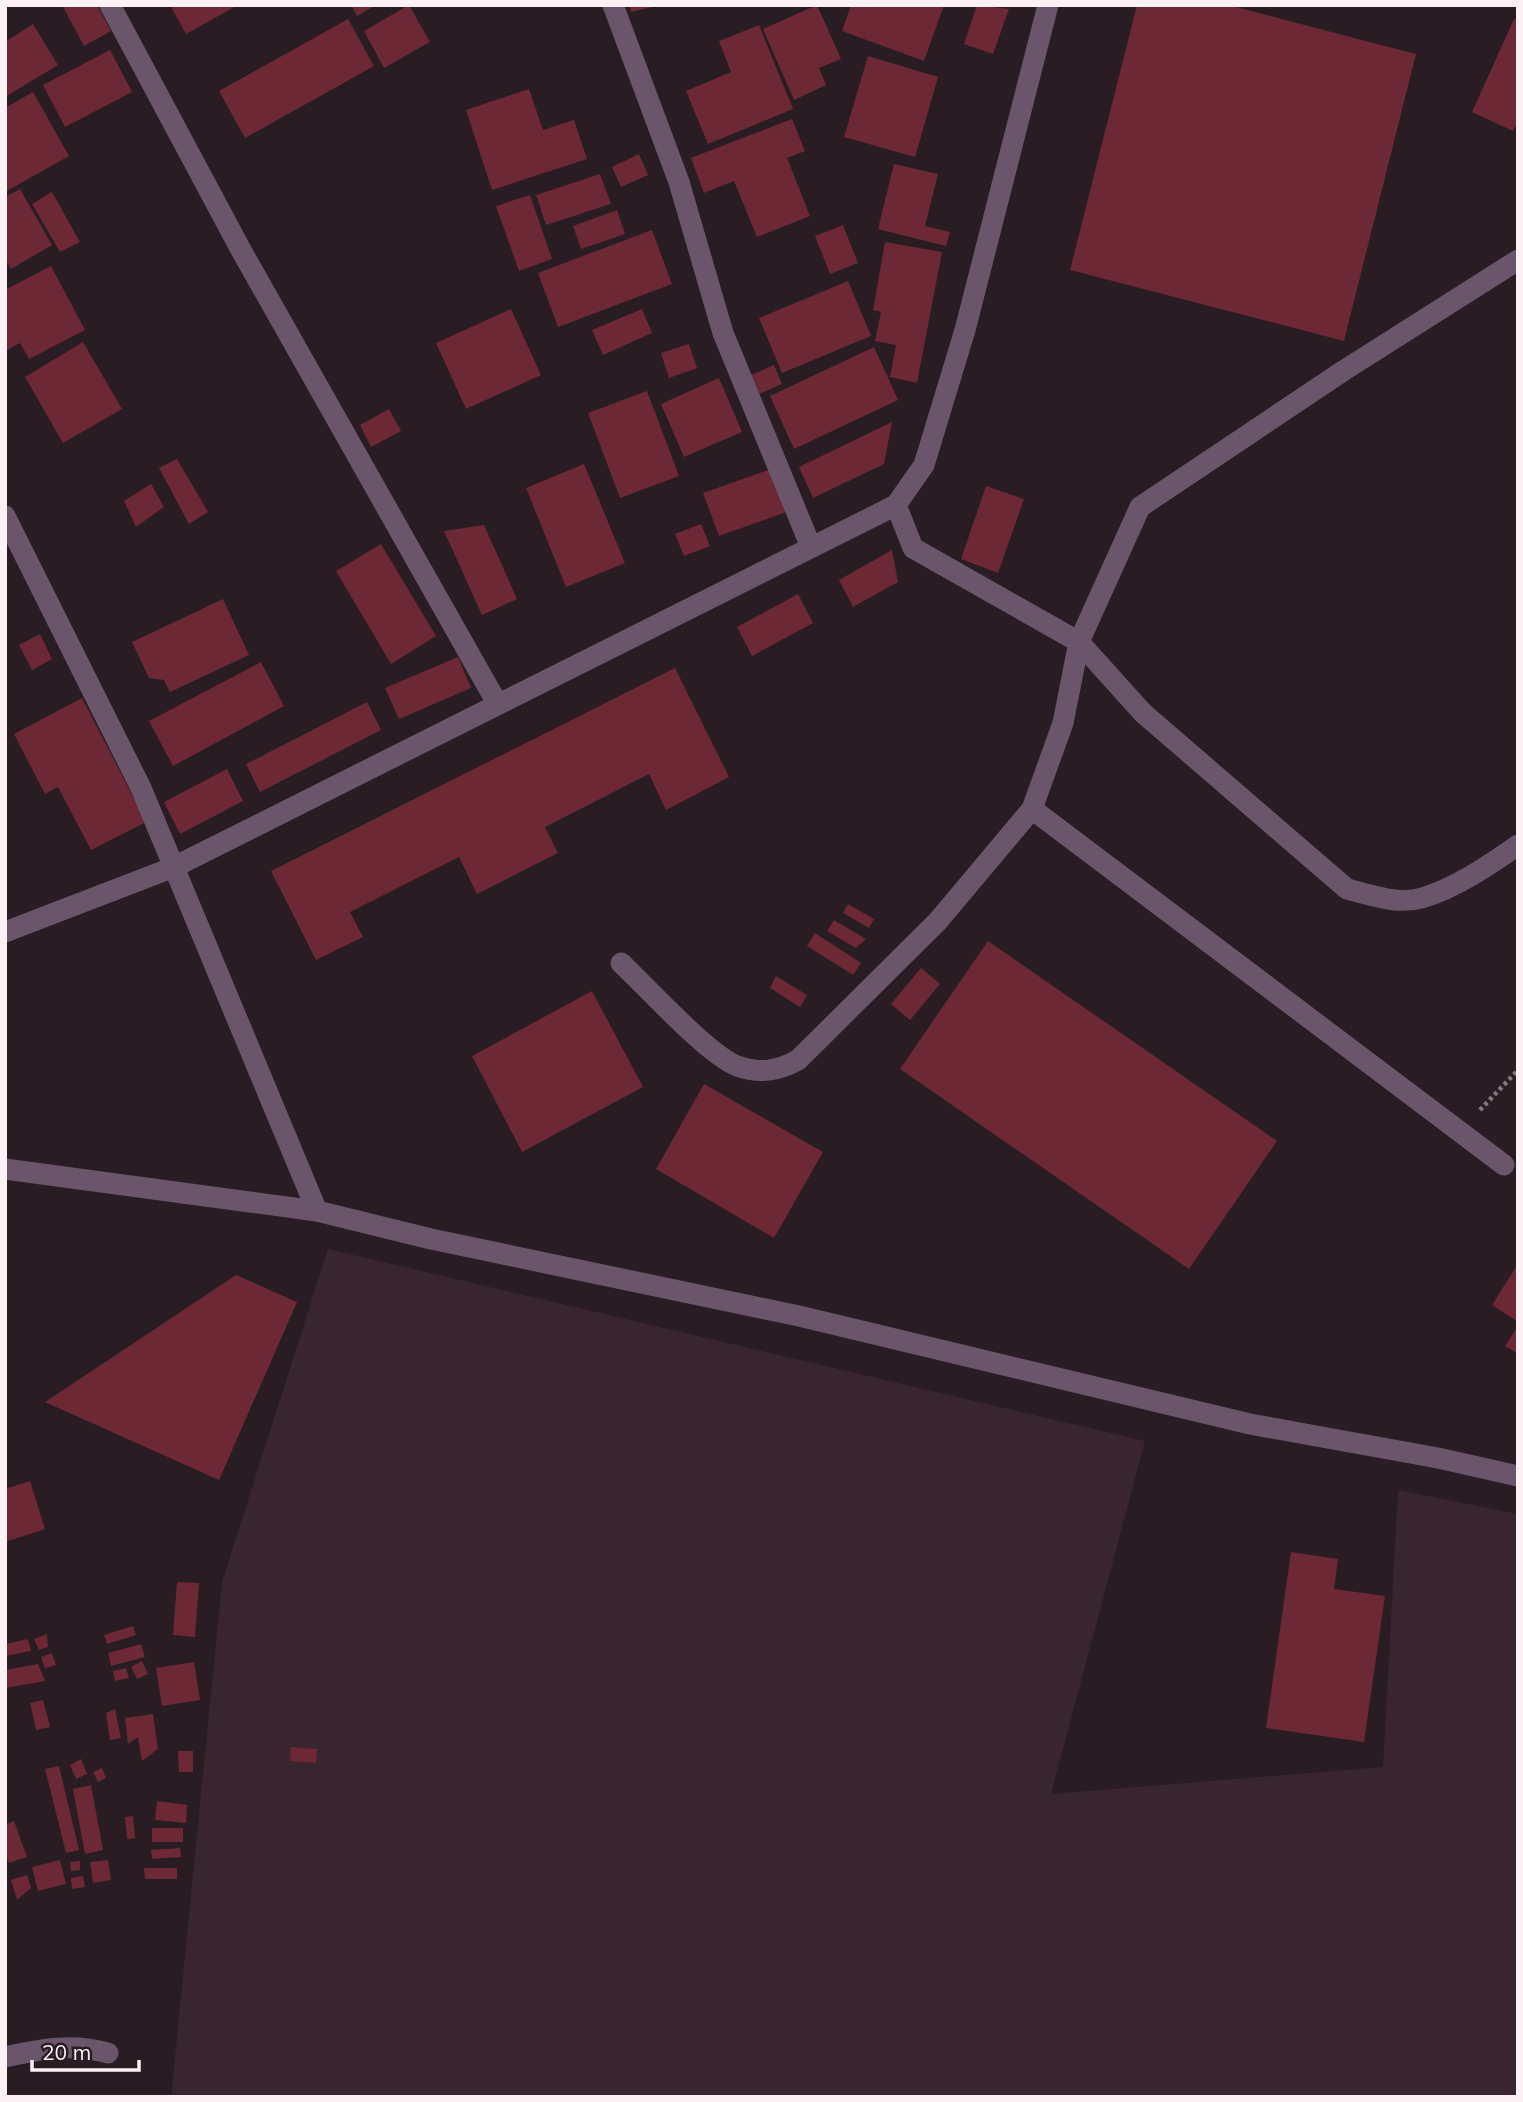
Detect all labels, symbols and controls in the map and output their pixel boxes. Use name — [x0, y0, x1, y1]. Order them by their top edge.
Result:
scale bar — [32, 2028, 138, 2072]
text: 20 m — [42, 2039, 91, 2065]

